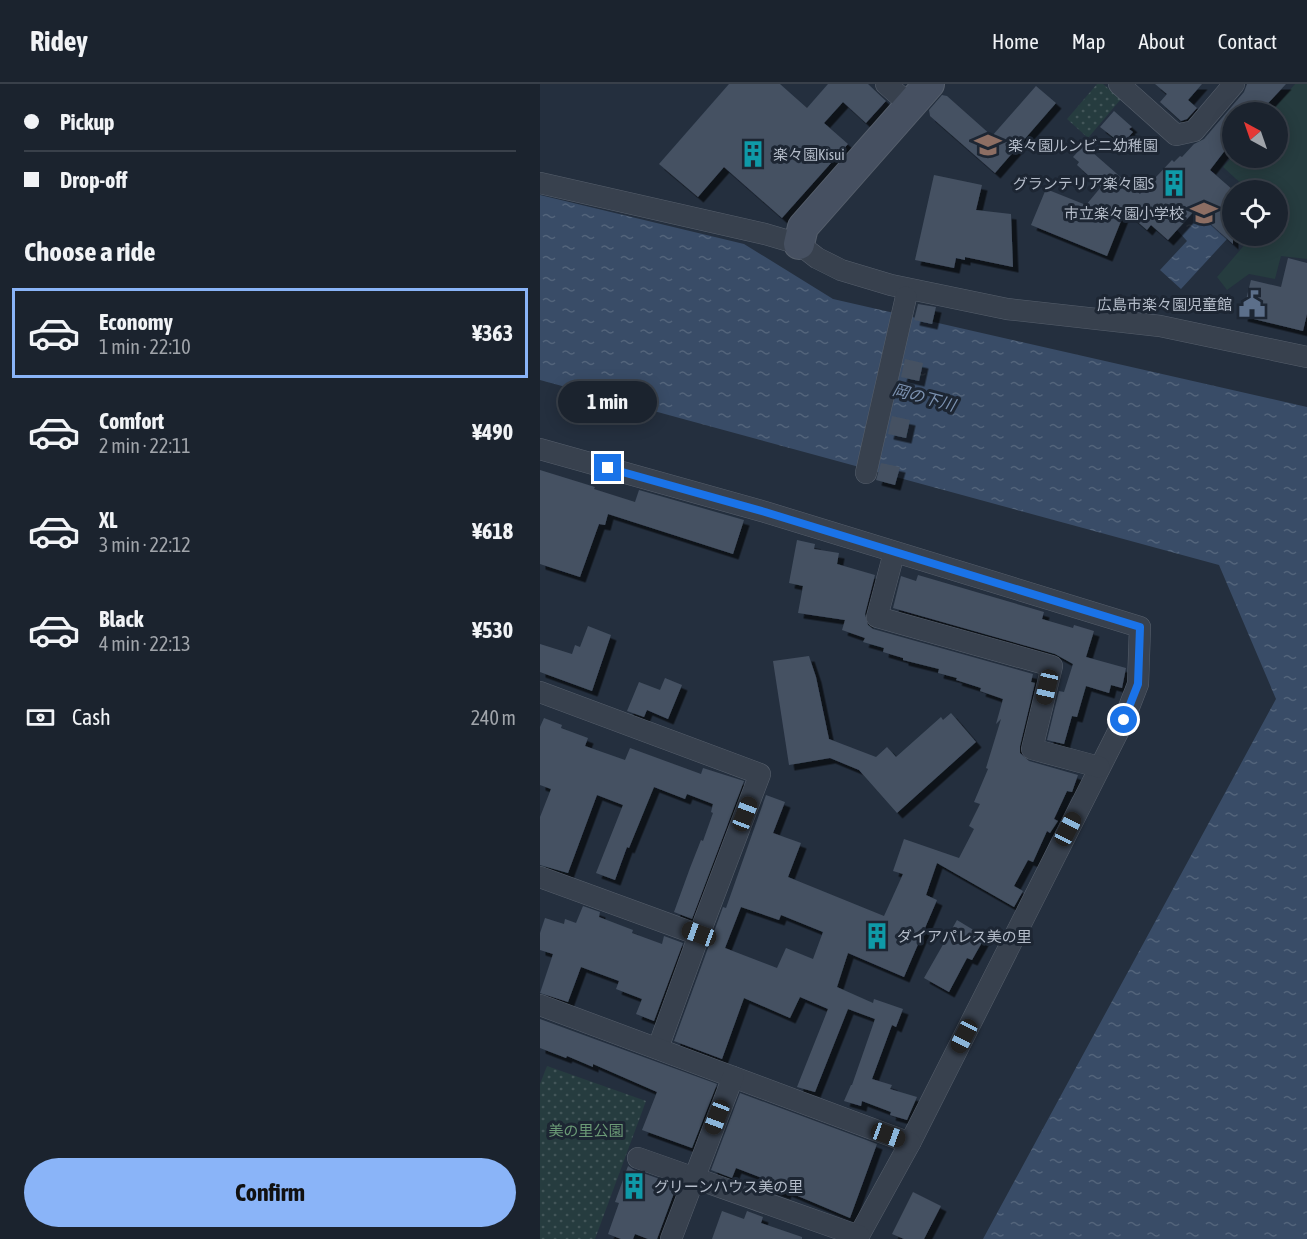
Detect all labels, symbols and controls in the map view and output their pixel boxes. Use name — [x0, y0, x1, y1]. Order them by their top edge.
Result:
text: Ridey — [30, 25, 88, 57]
text: Home — [992, 29, 1039, 53]
text: Map — [1072, 29, 1106, 53]
text: About — [1139, 29, 1185, 53]
text: Contact — [1218, 29, 1277, 53]
north arrow — [1222, 102, 1288, 168]
map controls — [1222, 102, 1288, 246]
text: Pickup — [60, 109, 115, 135]
school or university icon: 楽々園ルンビニ幼稚園 — [973, 130, 1003, 160]
place label: 楽々園ルンビニ幼稚園 — [1008, 137, 1158, 154]
building icon: 楽々園Kisui — [738, 139, 768, 169]
place label: 楽々園Kisui — [773, 146, 845, 163]
text: Drop-off — [60, 167, 127, 193]
building icon: グランテリア楽々園S — [1159, 168, 1189, 198]
place label: グランテリア楽々園S — [1013, 175, 1154, 192]
button: locate — [1222, 180, 1288, 246]
school or university icon: 市立楽々園小学校 — [1189, 198, 1219, 228]
place label: 市立楽々園小学校 — [1064, 205, 1184, 222]
text: Choose a ride — [24, 236, 156, 267]
public building icon: 広島市楽々園児童館 — [1237, 289, 1267, 319]
place label: 広島市楽々園児童館 — [1097, 296, 1232, 313]
icon: car — [27, 306, 81, 360]
text: Economy — [99, 309, 173, 335]
text: ¥363 — [472, 320, 513, 346]
text: 1 min · 22:10 — [99, 335, 191, 358]
water label: 岡の下川 — [891, 380, 959, 414]
callout: 1 min — [559, 381, 658, 423]
text: 1 min — [587, 390, 628, 413]
icon: car — [27, 405, 81, 459]
text: Comfort — [99, 408, 164, 434]
text: ¥490 — [472, 419, 513, 445]
text: 2 min · 22:11 — [99, 434, 191, 457]
route end — [594, 454, 621, 481]
icon: car — [27, 504, 81, 558]
text: XL — [99, 507, 117, 533]
text: ¥618 — [472, 518, 513, 544]
text: 3 min · 22:12 — [99, 533, 191, 556]
icon: car — [27, 603, 81, 657]
text: Black — [99, 606, 143, 632]
text: ¥530 — [472, 617, 513, 643]
text: 4 min · 22:13 — [99, 632, 191, 655]
car — [1034, 667, 1060, 707]
icon: cash — [24, 701, 57, 734]
text: Cash — [72, 704, 111, 730]
text: 240 m — [471, 706, 516, 729]
route start — [1110, 706, 1137, 733]
car — [730, 794, 760, 834]
car — [1052, 809, 1084, 849]
car — [679, 919, 719, 949]
building icon: ダイアパレス美の里 — [862, 921, 892, 951]
place label: ダイアパレス美の里 — [897, 928, 1032, 945]
car — [948, 1016, 980, 1056]
car — [702, 1097, 732, 1137]
car — [868, 1120, 908, 1150]
park label: 美の里公園 — [548, 1122, 624, 1139]
button: Confirm — [24, 1158, 516, 1227]
building icon: グリーンハウス美の里 — [619, 1171, 649, 1201]
place label: グリーンハウス美の里 — [654, 1178, 803, 1195]

